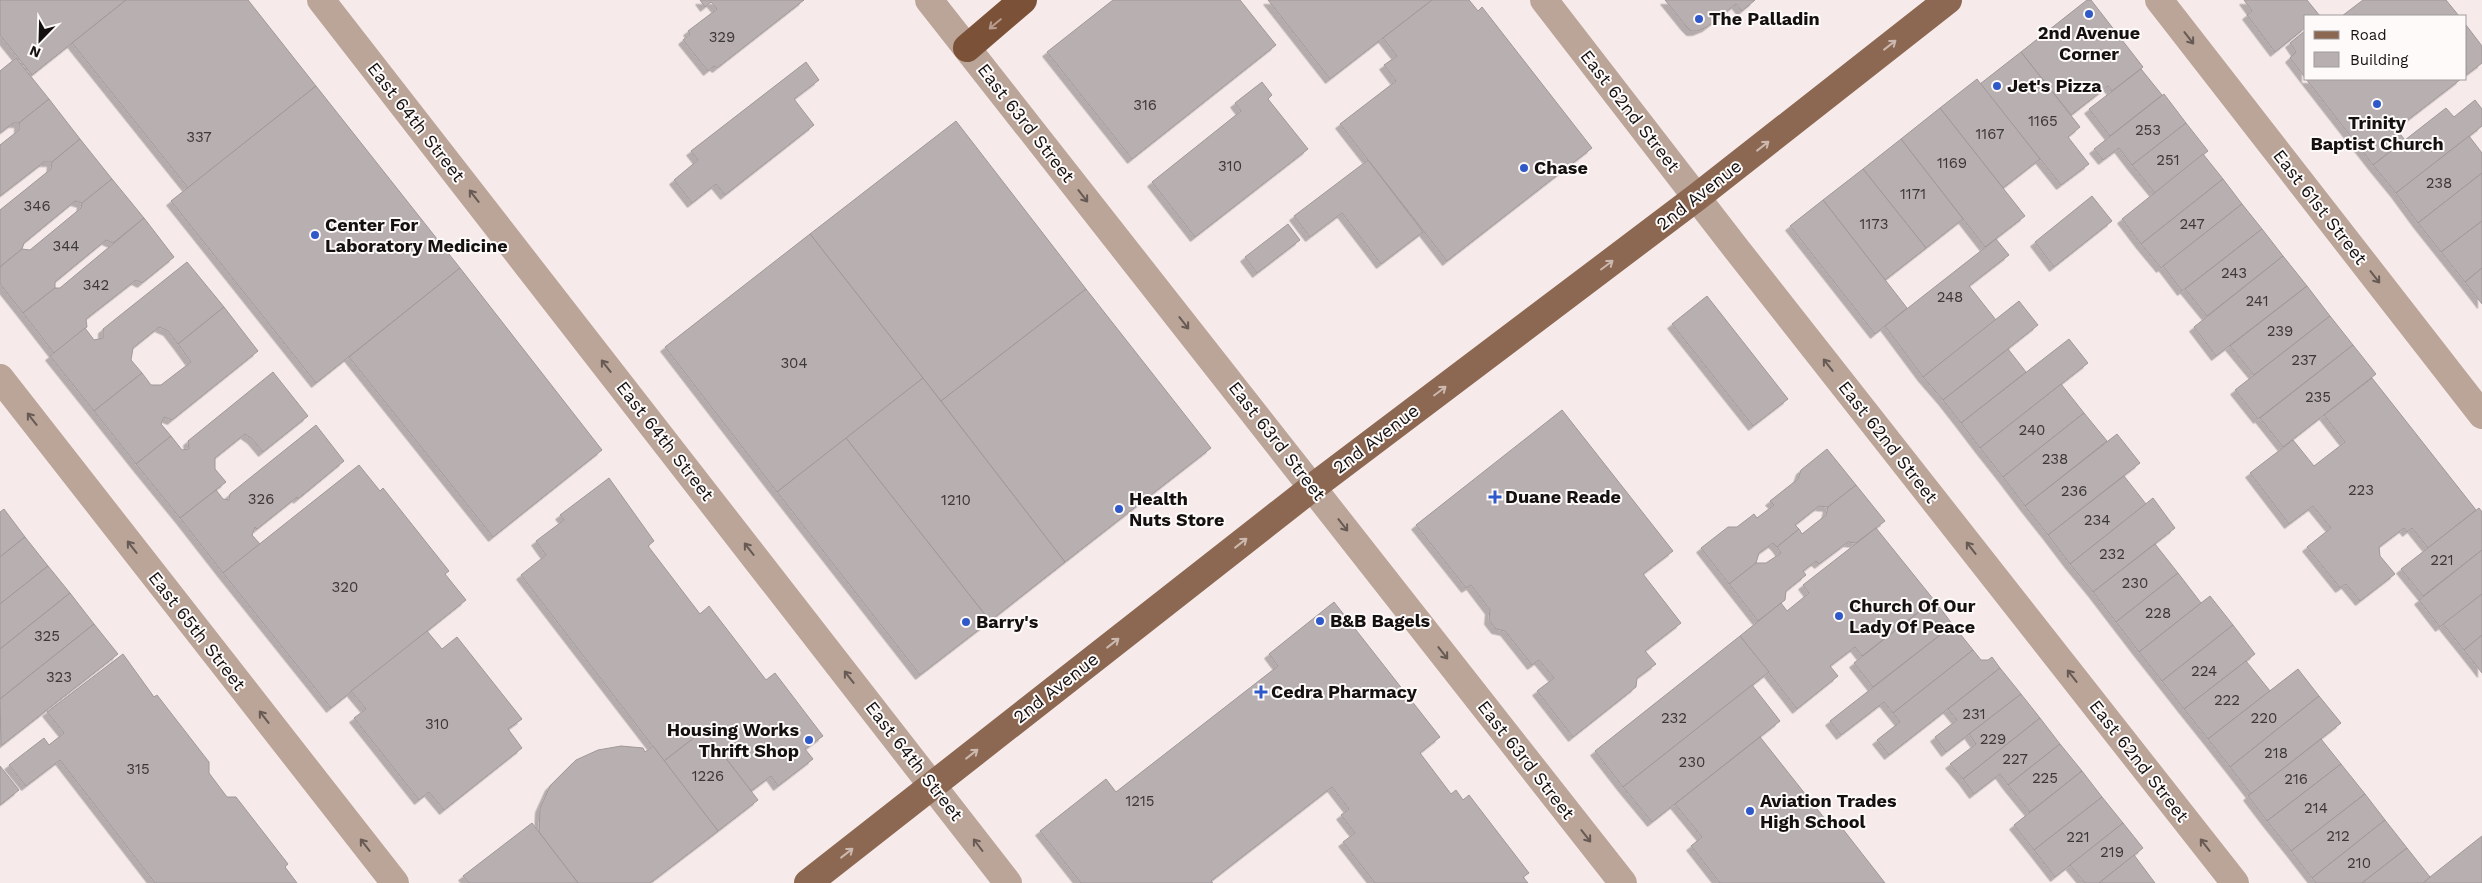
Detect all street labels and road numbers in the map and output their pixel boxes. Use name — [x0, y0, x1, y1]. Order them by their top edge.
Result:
street label: East 62nd Street — [1576, 46, 1685, 176]
street label: East 64th Street — [363, 58, 470, 186]
street label: East 63rd Street — [974, 59, 1080, 187]
street label: East 61st Street — [2269, 145, 2372, 269]
street label: 2nd Avenue — [1652, 155, 1745, 234]
street label: East 64th Street — [612, 377, 719, 505]
street label: East 63rd Street — [1225, 377, 1331, 505]
street label: East 62nd Street — [1834, 377, 1943, 507]
street label: 2nd Avenue — [1329, 400, 1423, 478]
street label: East 65th Street — [144, 567, 251, 695]
street label: 2nd Avenue — [1009, 648, 1102, 727]
street label: East 63rd Street — [1474, 696, 1580, 824]
street label: East 62nd Street — [2085, 696, 2194, 826]
street label: East 64th Street — [861, 697, 968, 825]

